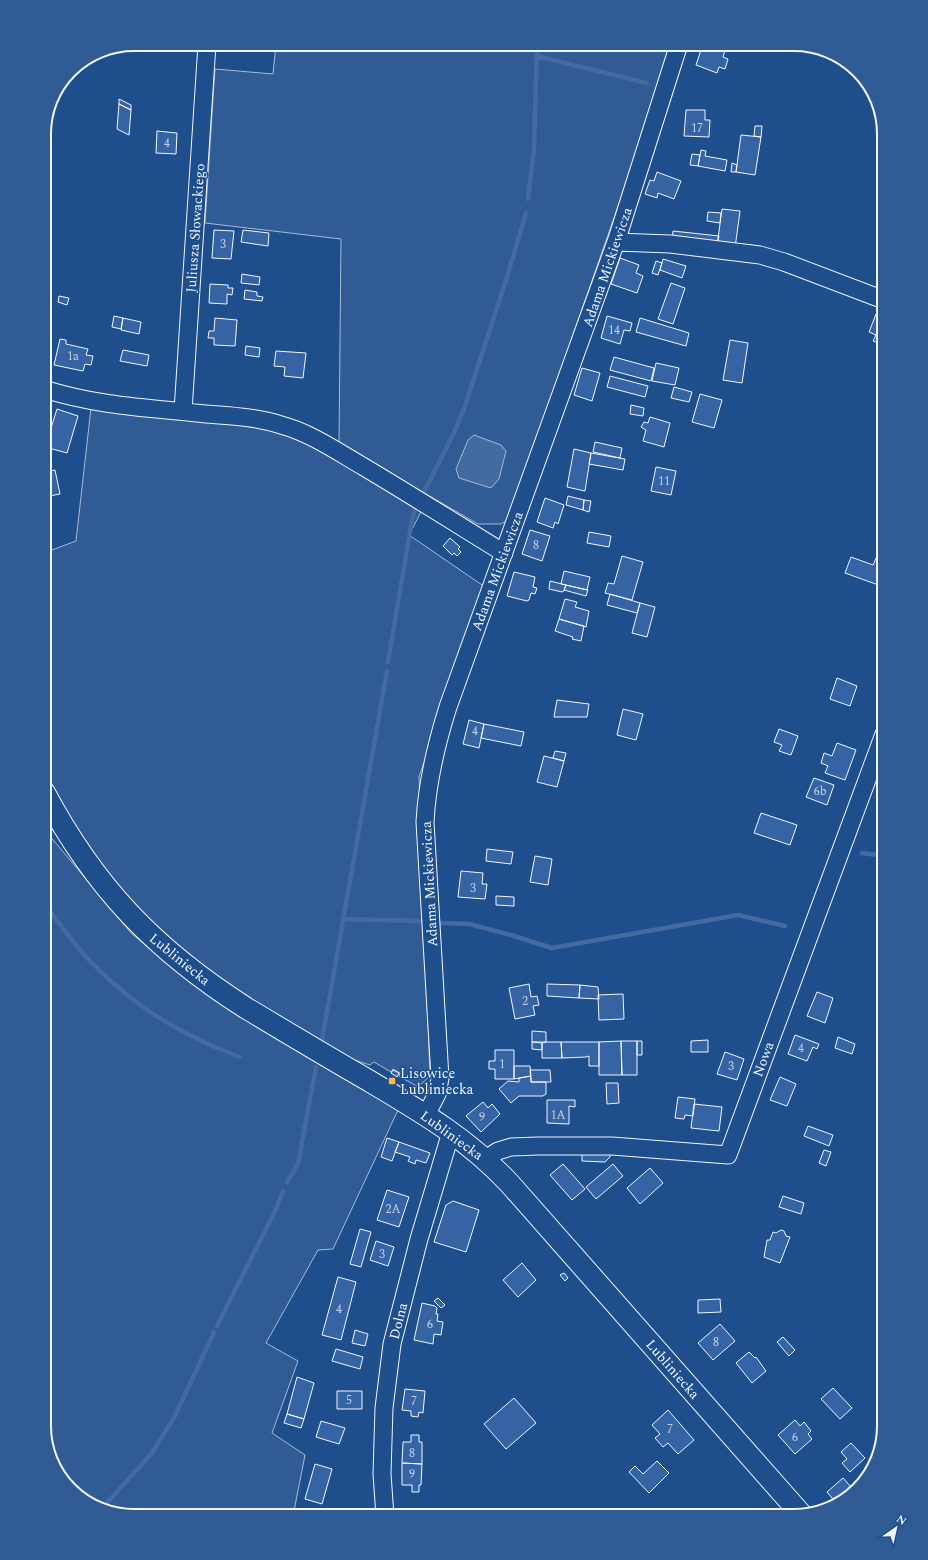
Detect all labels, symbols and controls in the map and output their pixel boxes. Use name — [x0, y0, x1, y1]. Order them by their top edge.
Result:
house number: 17 — [691, 119, 703, 138]
house number: 4 — [164, 134, 170, 153]
street label: Juliusza Słowackiego — [181, 163, 210, 293]
street label: Adama Mickiewicza — [577, 204, 638, 330]
house number: 3 — [220, 235, 226, 254]
house number: 14 — [608, 321, 620, 340]
house number: 1a — [67, 347, 79, 366]
house number: 11 — [658, 472, 670, 491]
street label: Adama Mickiewicza — [466, 508, 529, 634]
house number: 8 — [533, 536, 539, 555]
house number: 4 — [472, 722, 478, 741]
house number: 6b — [814, 782, 827, 801]
street label: Adama Mickiewicza — [416, 821, 443, 947]
house number: 3 — [470, 879, 476, 898]
street label: Lubliniecka — [145, 928, 215, 991]
house number: 2 — [522, 992, 528, 1011]
street label: Nowa — [747, 1038, 780, 1080]
house number: 4 — [798, 1039, 804, 1058]
house number: 1 — [499, 1055, 505, 1074]
house number: 3 — [728, 1057, 734, 1076]
place label: Lisowice Lubliniecka — [400, 1063, 474, 1100]
marker: Lisowice Lubliniecka — [387, 1076, 397, 1086]
street label: Lubliniecka — [416, 1105, 488, 1166]
house number: 1A — [550, 1106, 566, 1125]
house number: 9 — [479, 1108, 485, 1127]
house number: 2A — [385, 1200, 401, 1219]
house number: 3 — [379, 1245, 385, 1264]
house number: 4 — [336, 1300, 342, 1319]
street label: Dolna — [384, 1300, 413, 1342]
house number: 6 — [427, 1315, 433, 1334]
house number: 8 — [713, 1333, 719, 1352]
street label: Lubliniecka — [641, 1335, 705, 1404]
house number: 5 — [346, 1391, 352, 1410]
house number: 7 — [411, 1392, 417, 1411]
house number: 7 — [667, 1420, 673, 1439]
house number: 6 — [792, 1428, 798, 1447]
house number: 8 — [409, 1444, 415, 1463]
house number: 9 — [409, 1465, 415, 1484]
north arrow — [876, 1508, 916, 1548]
text: N — [893, 1511, 910, 1530]

